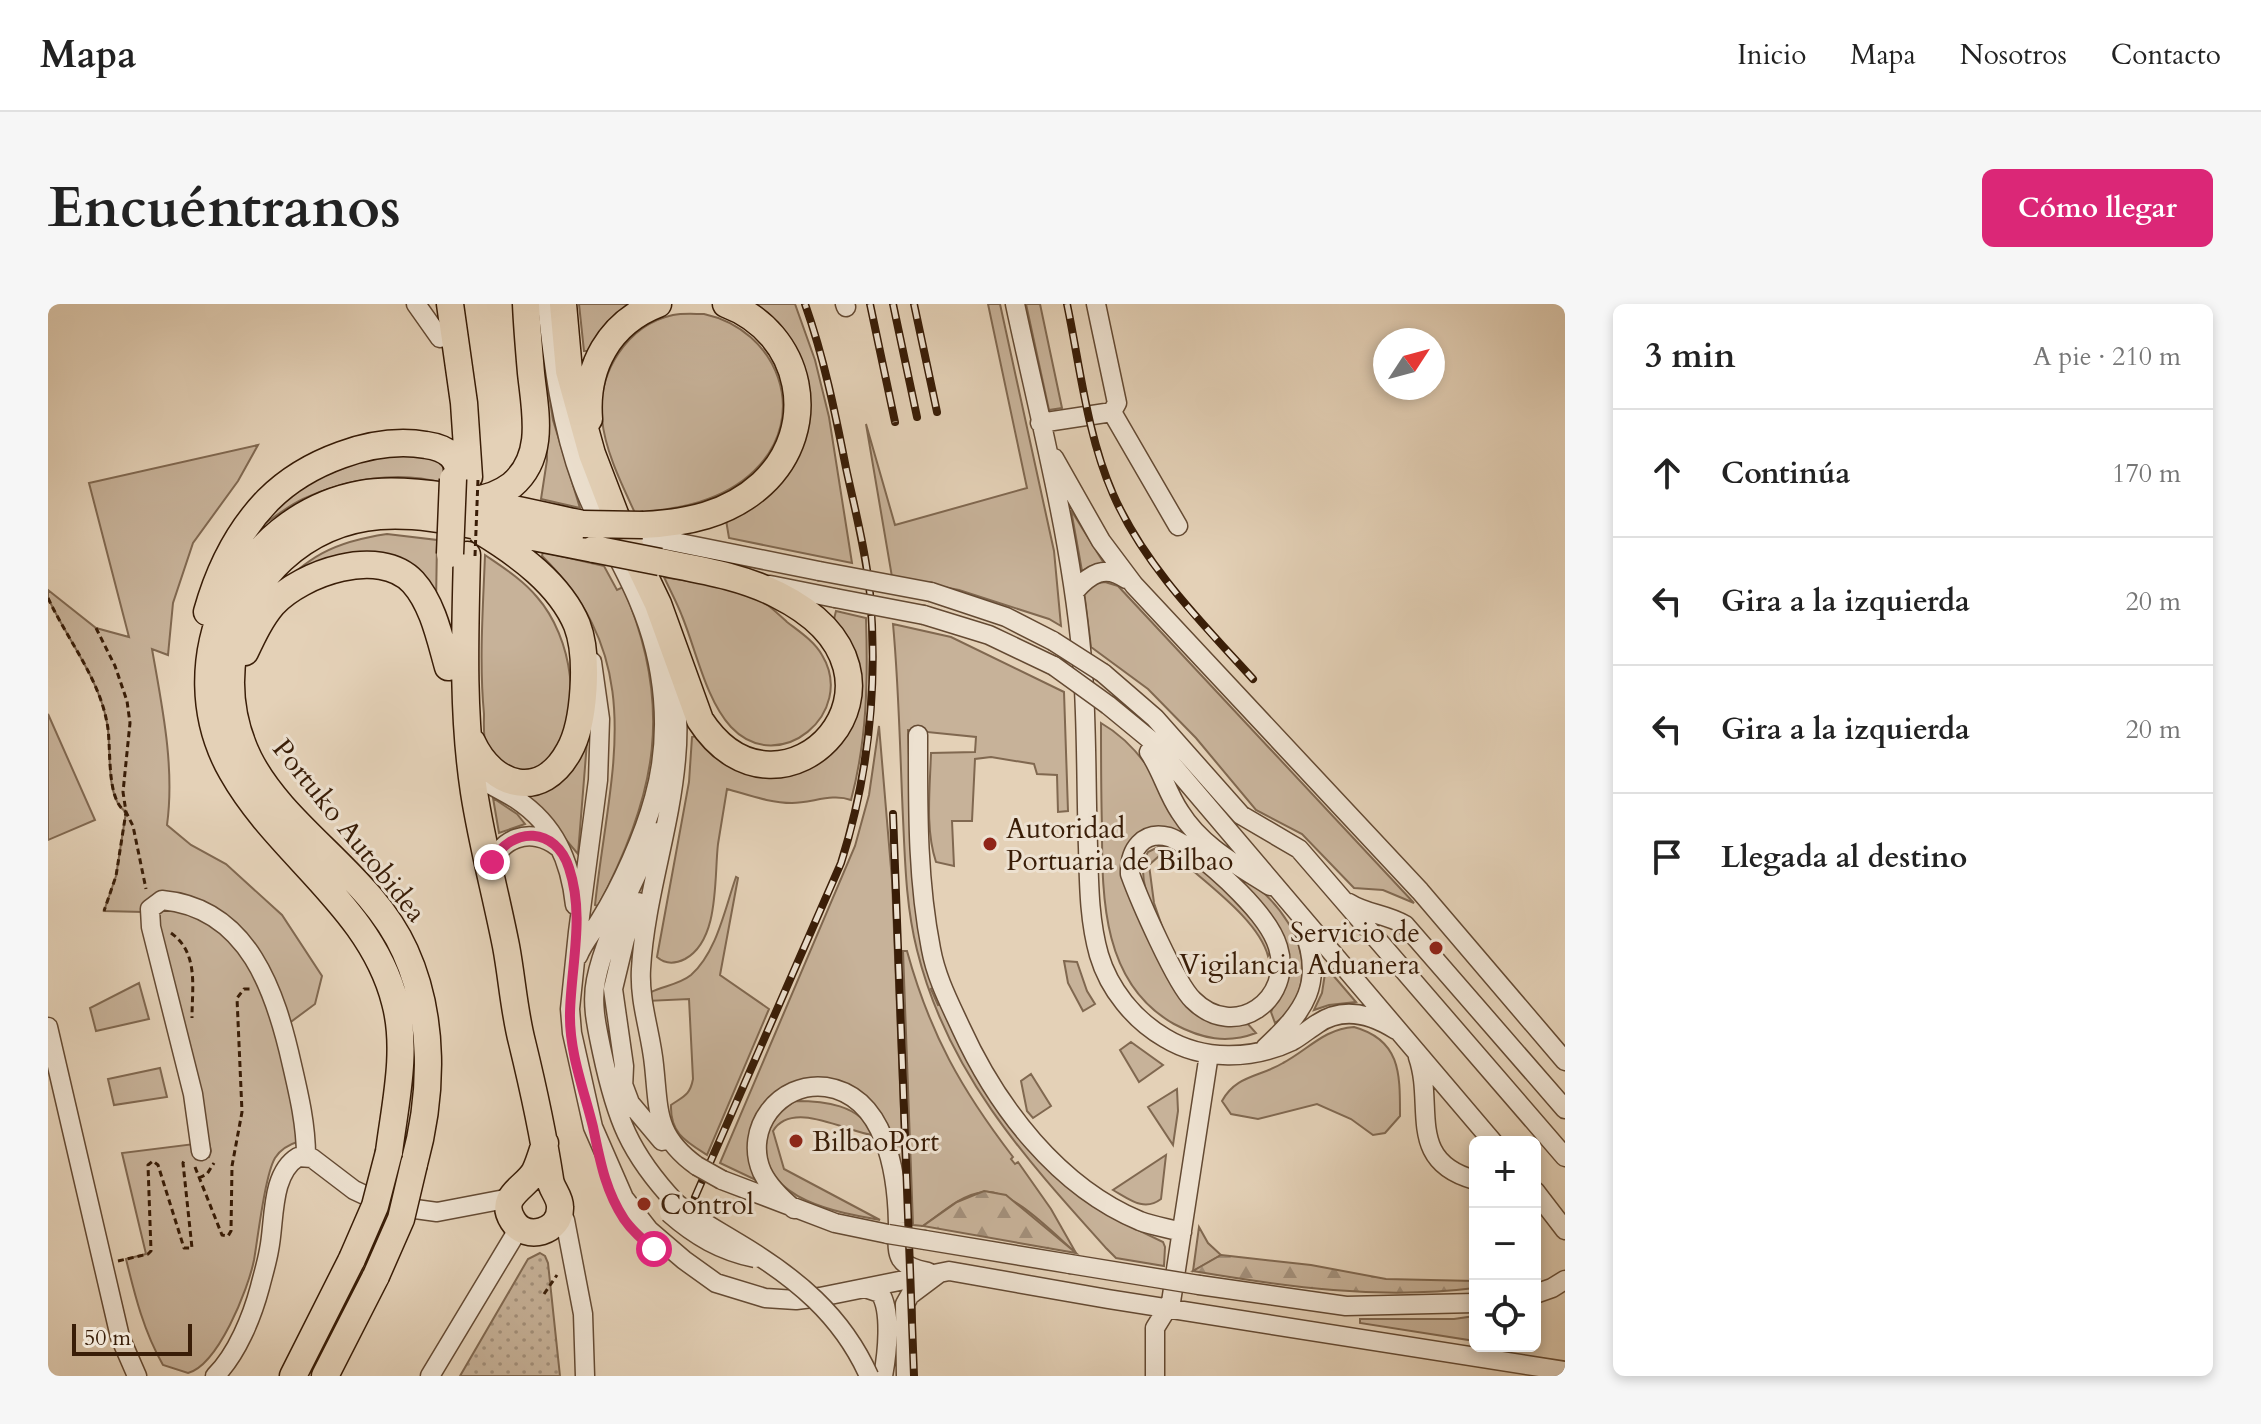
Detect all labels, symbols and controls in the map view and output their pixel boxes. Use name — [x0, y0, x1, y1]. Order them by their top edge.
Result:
text: Mapa — [40, 29, 136, 81]
text: Inicio — [1737, 36, 1806, 74]
text: Mapa — [1850, 36, 1916, 74]
text: Nosotros — [1960, 36, 2067, 74]
text: Contacto — [2111, 36, 2221, 74]
button: Cómo llegar — [1982, 169, 2213, 247]
text: Encuéntranos — [48, 171, 401, 246]
north arrow — [1373, 328, 1445, 400]
text: 3 min — [1645, 333, 1736, 379]
text: A pie · 210 m — [2033, 339, 2181, 374]
icon: ahead — [1645, 451, 1689, 495]
text: Continúa — [1721, 453, 1851, 494]
text: 170 m — [2112, 456, 2181, 491]
icon: left — [1645, 579, 1689, 623]
text: Gira a la izquierda — [1721, 581, 1970, 622]
text: 20 m — [2125, 584, 2181, 619]
icon: left — [1645, 707, 1689, 751]
text: Gira a la izquierda — [1721, 709, 1970, 750]
text: 20 m — [2125, 712, 2181, 747]
street label: Portuko Autobidea — [263, 731, 435, 930]
place label: Autoridad Portuaria de Bilbao — [1006, 810, 1233, 880]
marker: Autoridad Portuaria de Bilbao — [981, 835, 999, 853]
icon: arrive — [1645, 835, 1689, 879]
text: Llegada al destino — [1721, 837, 1967, 878]
route end — [474, 844, 510, 880]
place label: Servicio de Vigilancia Aduanera — [1179, 914, 1420, 984]
marker: Servicio de Vigilancia Aduanera — [1427, 939, 1445, 957]
place label: BilbaoPort — [812, 1123, 939, 1161]
marker: BilbaoPort — [787, 1132, 805, 1150]
map controls — [1469, 1136, 1541, 1352]
button: + — [1469, 1136, 1541, 1208]
place label: Control — [660, 1186, 754, 1224]
marker: Control — [635, 1195, 653, 1213]
button: − — [1469, 1208, 1541, 1280]
route start — [636, 1231, 672, 1267]
button: locate — [1469, 1280, 1541, 1352]
scale bar — [72, 1320, 192, 1356]
text: 50 m — [84, 1323, 131, 1353]

